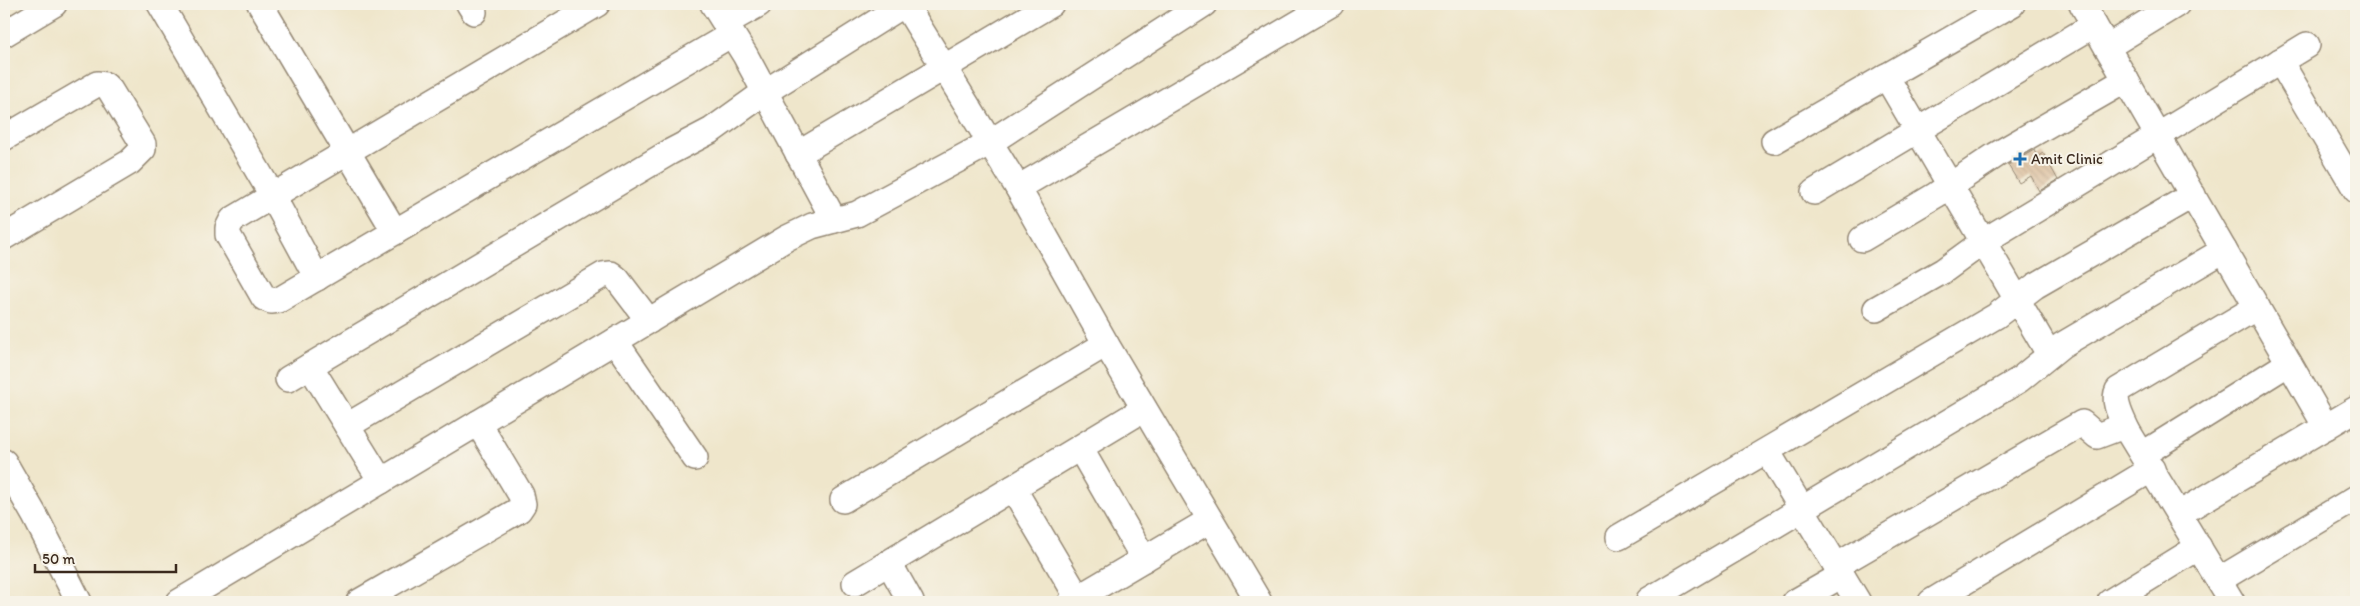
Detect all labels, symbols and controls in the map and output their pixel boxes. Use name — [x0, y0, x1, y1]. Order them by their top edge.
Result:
place label: Amit Clinic — [2031, 150, 2103, 168]
marker: Amit Clinic — [2013, 152, 2027, 166]
scale bar — [35, 541, 176, 573]
text: 50 m — [42, 550, 75, 568]

